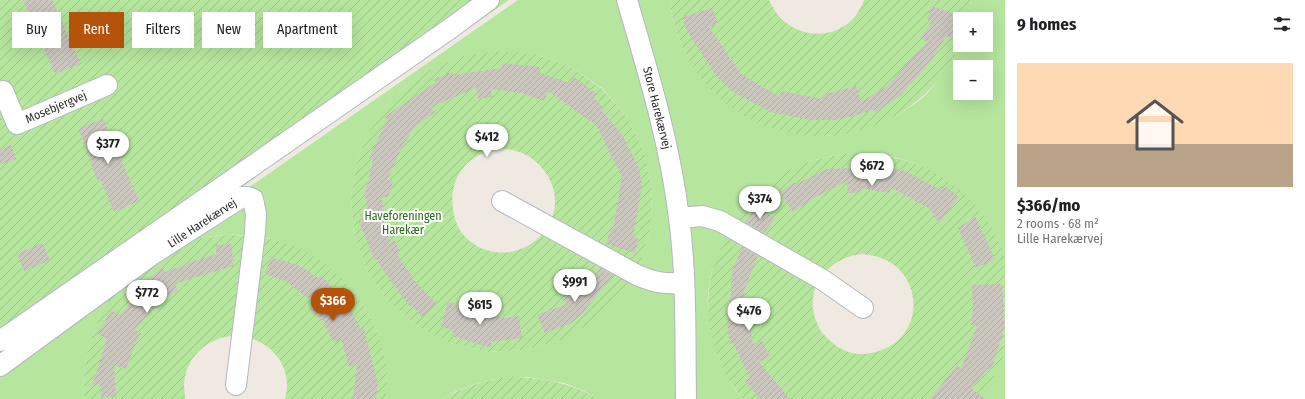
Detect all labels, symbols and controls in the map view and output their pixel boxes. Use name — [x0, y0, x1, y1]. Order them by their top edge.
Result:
chip: Buy — [12, 12, 61, 48]
chip: Rent — [69, 12, 124, 48]
chip: Filters — [132, 12, 194, 48]
chip: New — [202, 12, 255, 48]
chip: Apartment — [263, 12, 352, 48]
map controls — [953, 12, 993, 100]
button: + — [953, 12, 993, 52]
icon: filters — [1271, 13, 1293, 35]
text: 9 homes — [1017, 14, 1076, 35]
button: − — [953, 60, 993, 100]
street label: Store Harekærvej — [640, 65, 674, 151]
street label: Mosebjergvej — [23, 88, 89, 126]
icon: home — [1119, 89, 1191, 161]
pin: $412 — [463, 124, 511, 158]
text: $412 — [475, 129, 499, 144]
pin: $377 — [84, 131, 132, 165]
text: $377 — [96, 136, 120, 151]
pin: $672 — [848, 153, 896, 187]
text: $672 — [860, 158, 884, 173]
pin: $374 — [736, 186, 784, 220]
text: $374 — [748, 191, 772, 206]
text: $366/mo — [1017, 195, 1080, 216]
street label: Lille Harekærvej — [165, 196, 239, 250]
park label: Haveforeningen Harekær — [364, 209, 442, 237]
text: 2 rooms · 68 m² — [1017, 216, 1099, 231]
text: Lille Harekærvej — [1017, 231, 1103, 246]
pin: $991 — [551, 269, 599, 303]
text: $991 — [562, 274, 588, 289]
pin: $772 — [123, 280, 171, 314]
text: $772 — [135, 285, 159, 300]
pin: $366 — [309, 288, 357, 322]
pin: $615 — [456, 292, 504, 326]
text: $366 — [320, 293, 346, 308]
text: $615 — [468, 297, 492, 312]
pin: $476 — [725, 298, 773, 332]
text: $476 — [737, 303, 762, 318]

